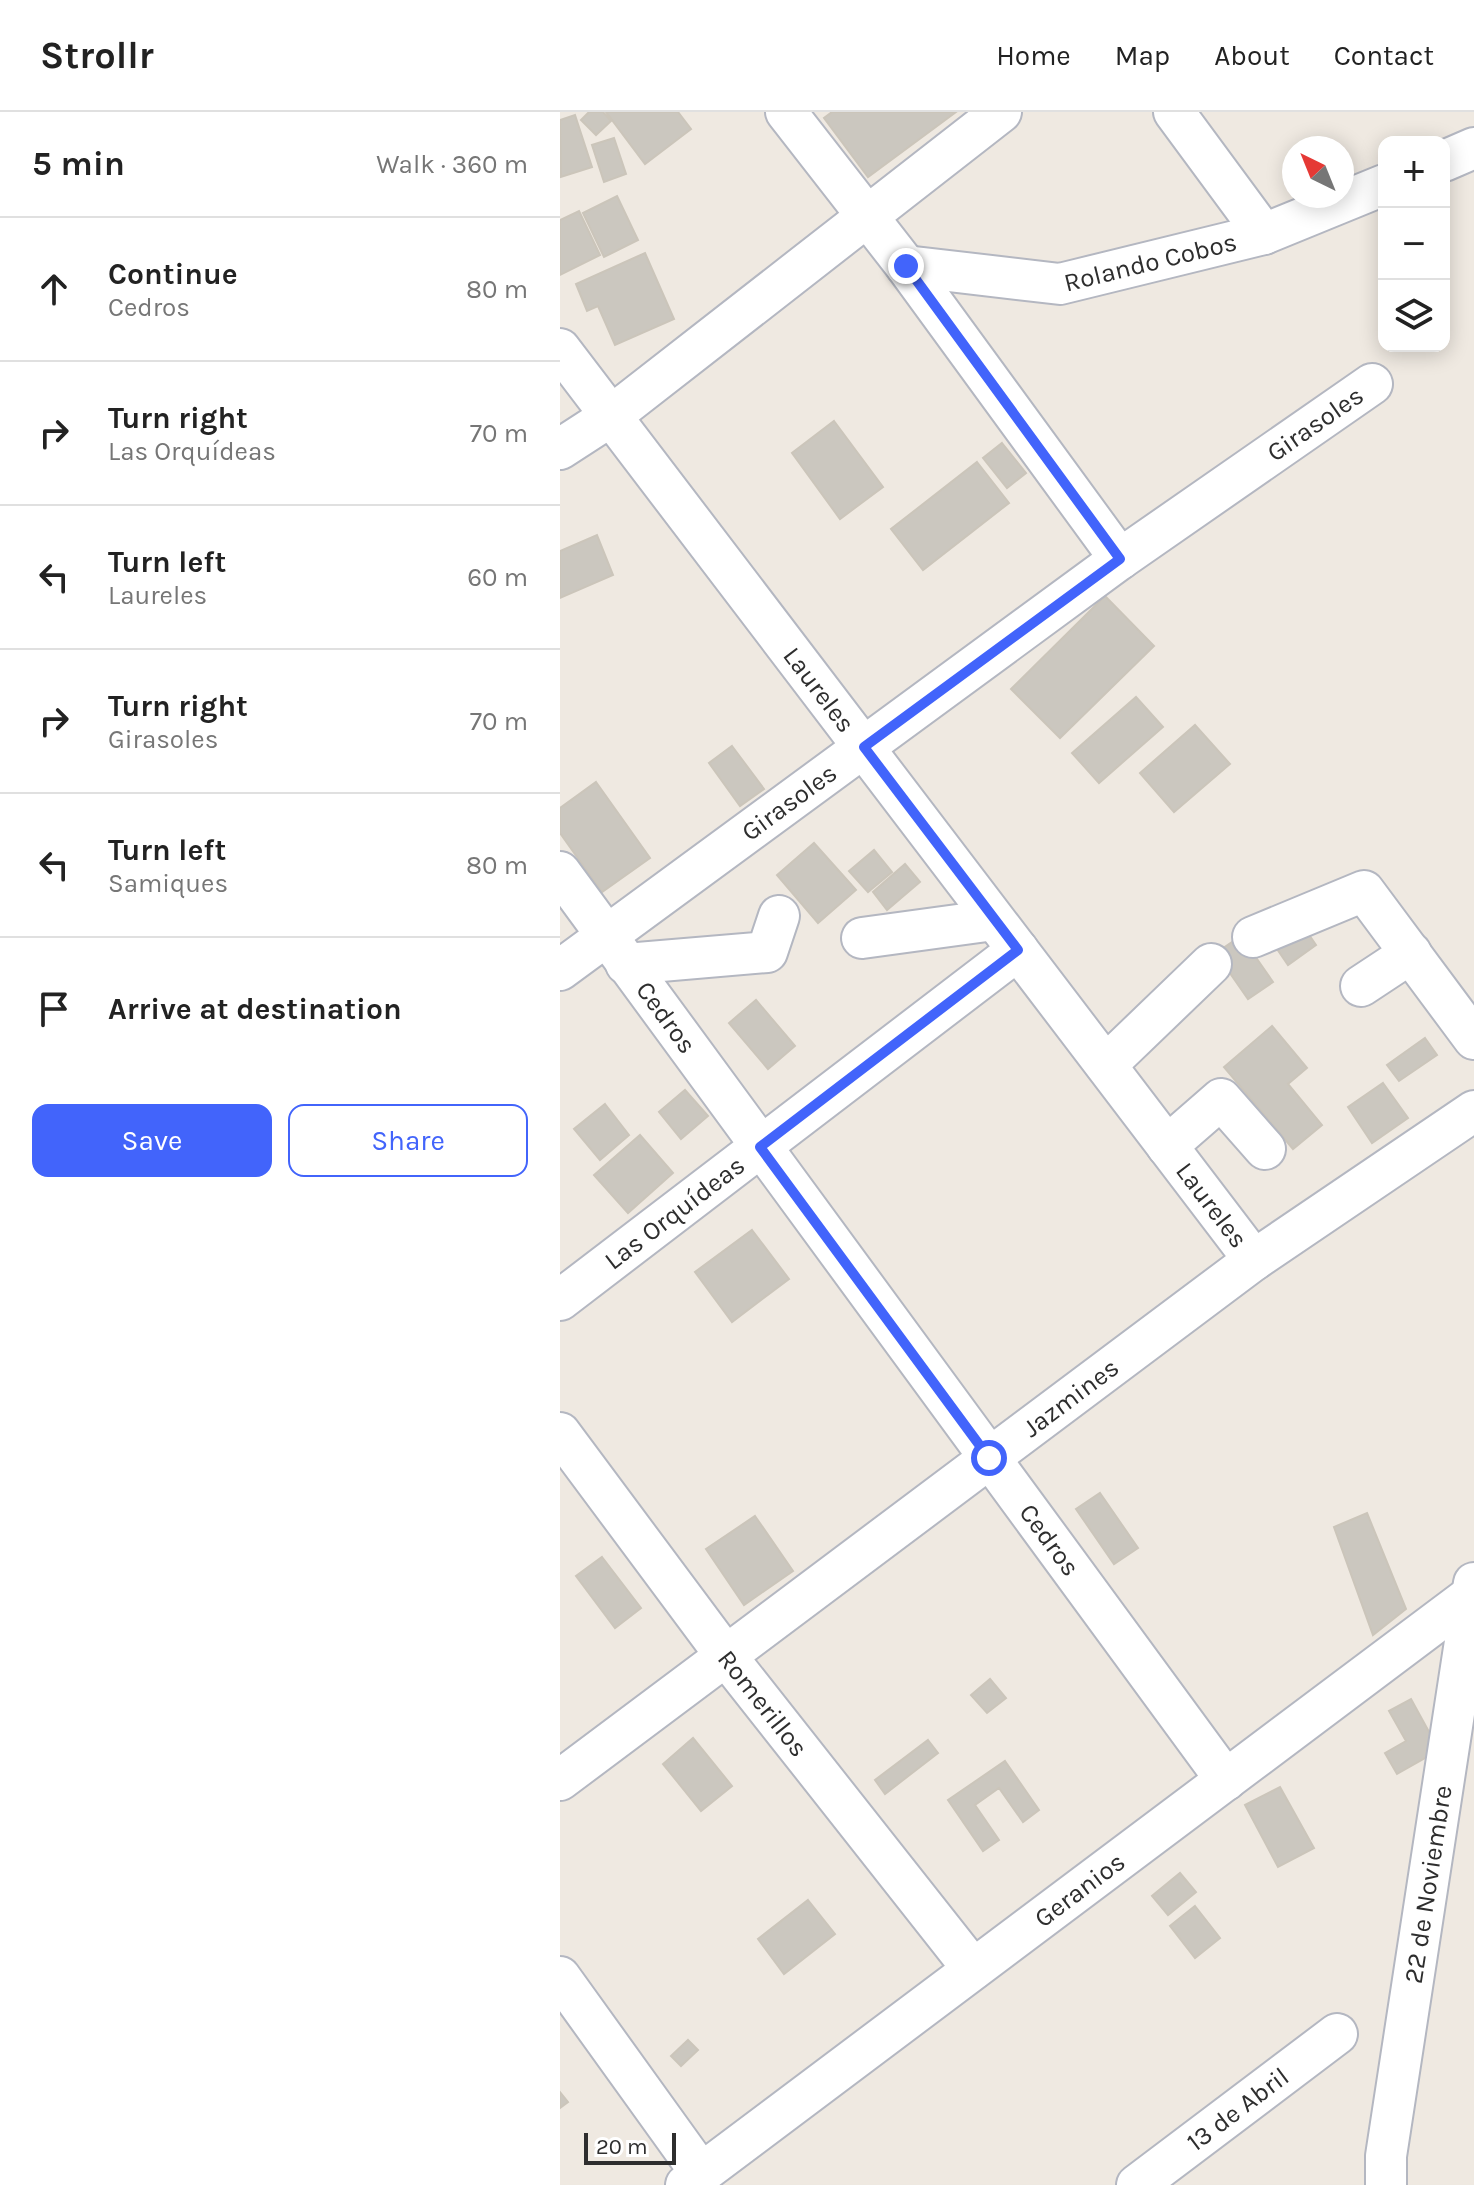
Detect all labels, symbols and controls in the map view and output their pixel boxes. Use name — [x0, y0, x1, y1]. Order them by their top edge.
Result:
text: Strollr — [40, 33, 154, 78]
text: Home — [996, 39, 1071, 72]
text: Map — [1115, 39, 1170, 72]
text: About — [1214, 39, 1290, 72]
text: Contact — [1334, 39, 1434, 72]
north arrow — [1282, 136, 1354, 208]
map controls — [1378, 136, 1450, 352]
button: + — [1378, 136, 1450, 208]
text: 5 min — [32, 144, 125, 184]
text: Walk · 360 m — [376, 149, 528, 180]
button: − — [1378, 208, 1450, 280]
street label: Rolando Cobos — [1061, 226, 1240, 298]
route end — [888, 248, 924, 284]
text: Continue — [108, 256, 238, 292]
icon: ahead — [32, 267, 76, 311]
text: 80 m — [466, 274, 528, 305]
button: layers — [1378, 280, 1450, 352]
text: Cedros — [108, 292, 190, 323]
street label: Girasoles — [1261, 380, 1369, 468]
text: Turn right — [108, 400, 248, 436]
icon: right — [32, 411, 76, 455]
text: 70 m — [470, 418, 528, 449]
text: Las Orquídeas — [108, 436, 276, 467]
text: Turn left — [108, 544, 226, 580]
icon: left — [32, 555, 76, 599]
text: 60 m — [467, 562, 528, 593]
text: Laureles — [108, 580, 207, 611]
street label: Laureles — [777, 641, 861, 739]
text: Turn right — [108, 688, 248, 724]
icon: right — [32, 699, 76, 743]
text: 70 m — [470, 706, 528, 737]
text: Girasoles — [108, 724, 218, 755]
street label: Girasoles — [736, 757, 843, 848]
text: Turn left — [108, 832, 226, 868]
icon: left — [32, 843, 76, 887]
text: 80 m — [466, 850, 528, 881]
text: Samiques — [108, 868, 228, 899]
street label: Cedros — [629, 975, 703, 1060]
icon: arrive — [32, 987, 76, 1031]
text: Arrive at destination — [108, 991, 402, 1027]
button: Save — [32, 1104, 272, 1177]
button: Share — [288, 1104, 528, 1177]
street label: Las Orquídeas — [599, 1150, 751, 1276]
street label: Laureles — [1169, 1156, 1254, 1254]
street label: Jazmines — [1017, 1352, 1125, 1444]
route start — [971, 1440, 1007, 1476]
street label: Cedros — [1013, 1498, 1086, 1582]
street label: Romerillos — [711, 1644, 814, 1763]
street label: 22 de Noviembre — [1398, 1783, 1459, 1985]
street label: Geranios — [1028, 1846, 1131, 1934]
street label: 13 de Abril — [1181, 2061, 1295, 2158]
scale bar — [584, 2129, 676, 2165]
text: 20 m — [596, 2134, 648, 2160]

